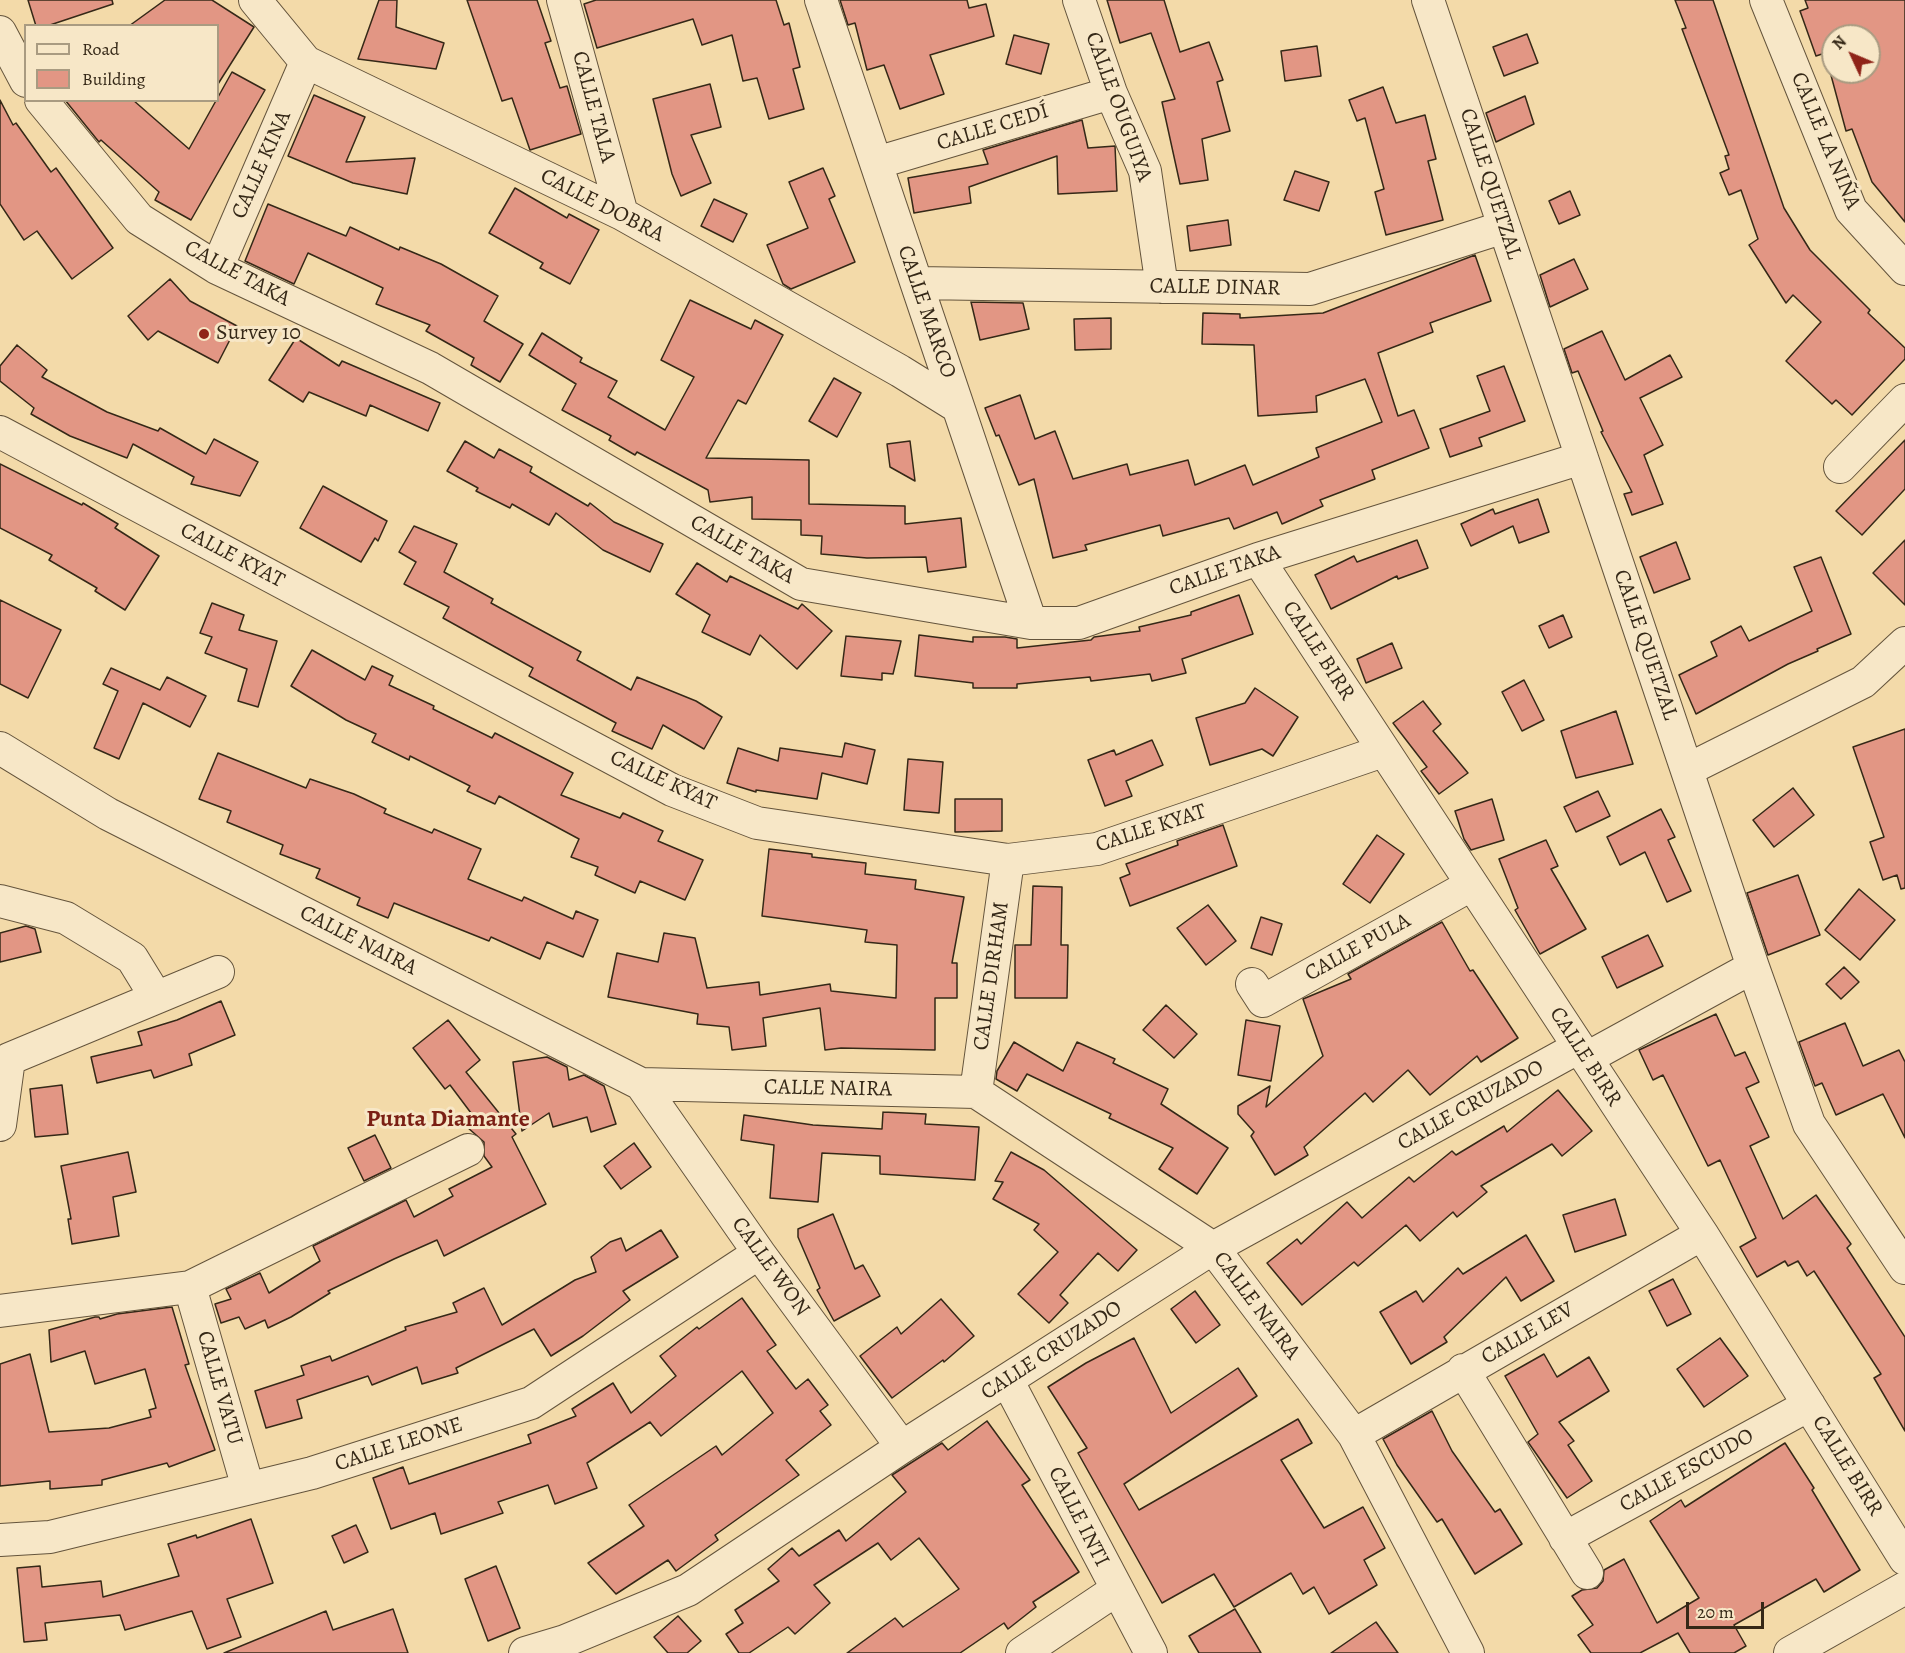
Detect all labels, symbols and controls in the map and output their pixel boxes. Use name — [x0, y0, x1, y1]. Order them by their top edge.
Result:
legend — [24, 24, 219, 102]
north arrow — [1821, 24, 1881, 84]
street label: CALLE OUGUIYA — [1079, 29, 1157, 185]
text: N — [1828, 31, 1851, 55]
text: Road — [82, 37, 119, 61]
street label: CALLE TALA — [565, 48, 621, 166]
text: Building — [82, 67, 146, 91]
street label: CALLE LA NIÑA — [1784, 68, 1866, 214]
street label: CALLE CEDÍ — [934, 98, 1052, 158]
street label: CALLE QUETZAL — [1453, 105, 1527, 263]
street label: CALLE KINA — [226, 107, 298, 223]
street label: CALLE DOBRA — [536, 163, 668, 249]
street label: CALLE TAKA — [180, 235, 294, 313]
street label: CALLE MARCO — [891, 242, 961, 382]
street label: CALLE DINAR — [1149, 274, 1281, 302]
place label: Survey 10 — [216, 321, 301, 347]
marker: Survey 10 — [197, 327, 211, 341]
street label: CALLE TAKA — [685, 510, 799, 590]
street label: CALLE KYAT — [175, 517, 289, 595]
street label: CALLE TAKA — [1166, 540, 1284, 602]
street label: CALLE QUETZAL — [1607, 566, 1683, 724]
street label: CALLE BIRR — [1276, 596, 1360, 706]
street label: CALLE KYAT — [606, 745, 720, 817]
street label: CALLE KYAT — [1092, 799, 1210, 859]
street label: CALLE NAIRA — [295, 900, 421, 982]
street label: CALLE DIRHAM — [968, 900, 1016, 1052]
street label: CALLE PULA — [1300, 908, 1416, 988]
street label: CALLE BIRR — [1543, 1002, 1627, 1112]
street label: CALLE CRUZADO — [1393, 1055, 1549, 1157]
street label: CALLE NAIRA — [764, 1075, 892, 1103]
district label: Punta Diamante — [366, 1106, 530, 1134]
street label: CALLE WON — [725, 1212, 815, 1322]
street label: CALLE NAIRA — [1207, 1247, 1305, 1365]
street label: CALLE CRUZADO — [976, 1295, 1128, 1407]
street label: CALLE LEV — [1477, 1297, 1579, 1371]
street label: CALLE VATU — [190, 1328, 248, 1448]
street label: CALLE BIRR — [1806, 1411, 1888, 1521]
street label: CALLE LEONE — [332, 1412, 466, 1478]
street label: CALLE ESCUDO — [1615, 1423, 1759, 1519]
street label: CALLE INTI — [1042, 1463, 1114, 1571]
scale bar — [1689, 1590, 1767, 1628]
text: 20 m — [1697, 1600, 1734, 1624]

